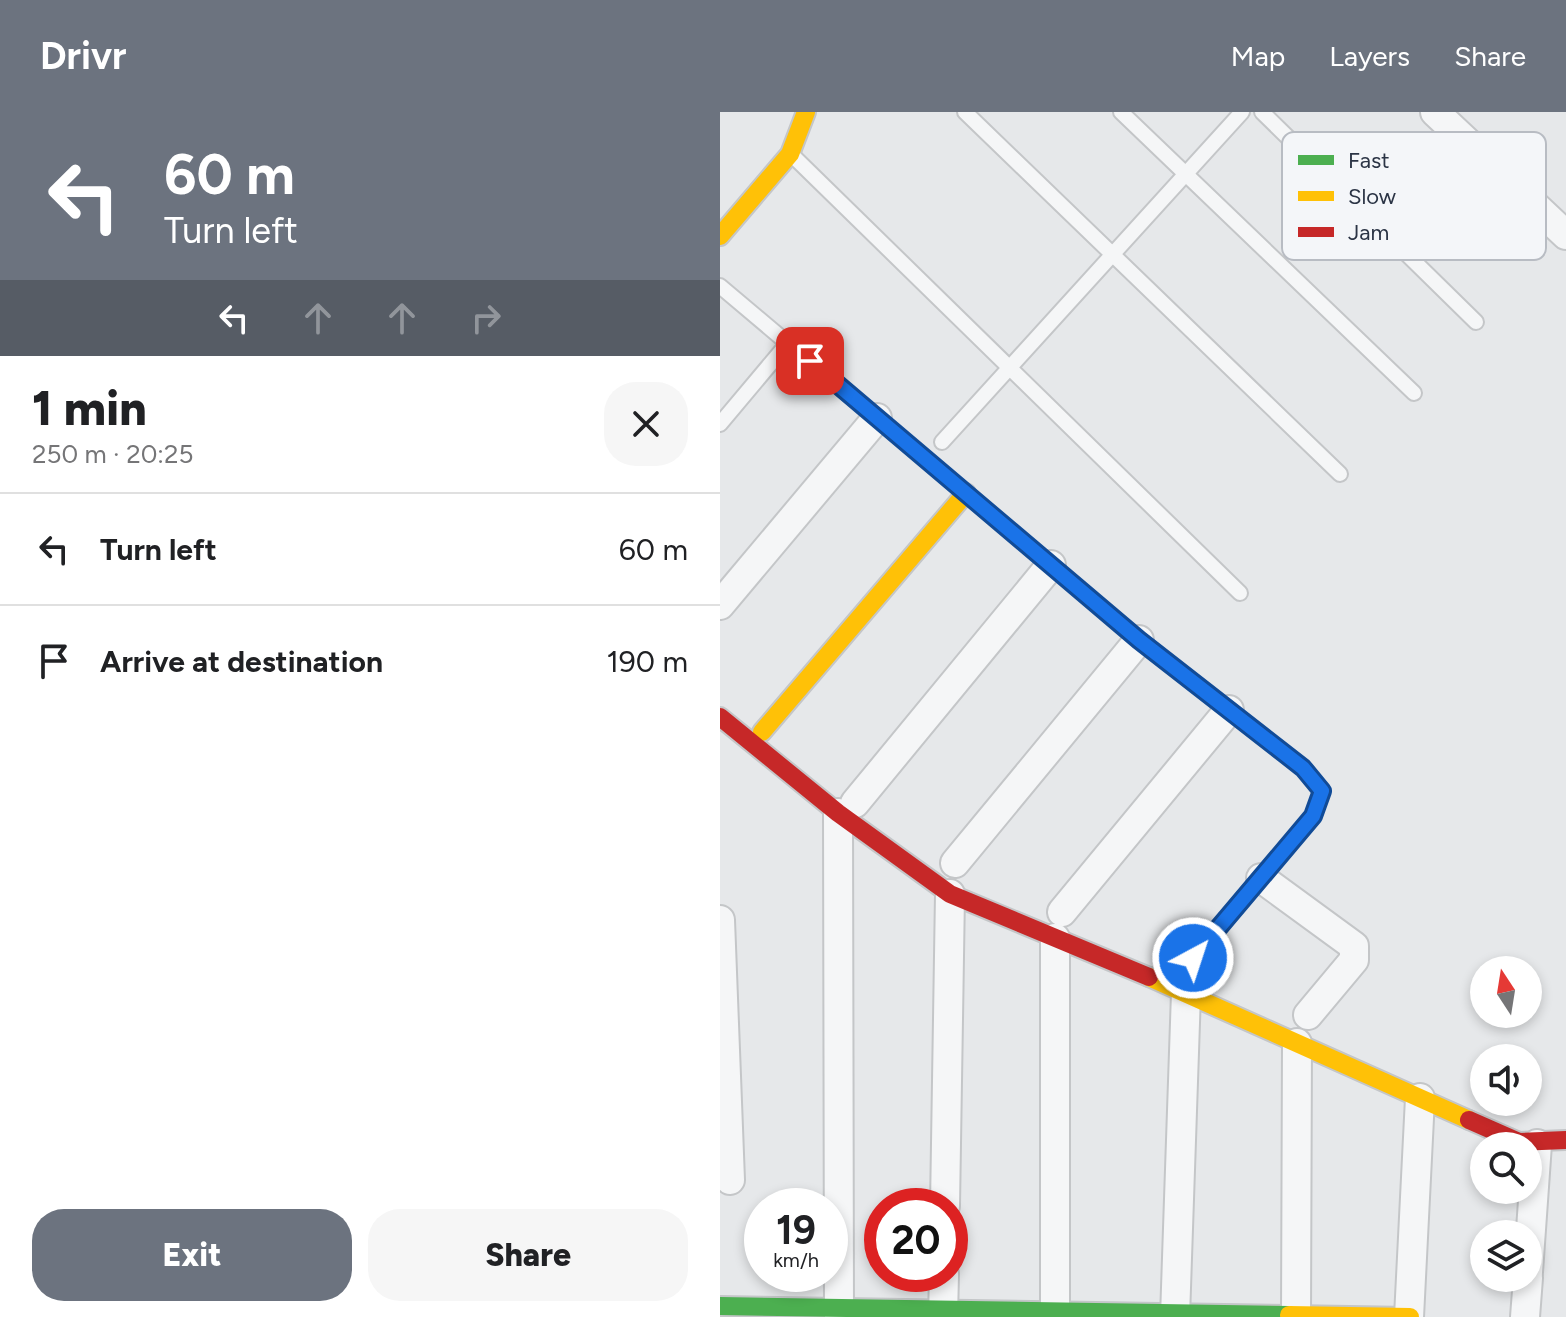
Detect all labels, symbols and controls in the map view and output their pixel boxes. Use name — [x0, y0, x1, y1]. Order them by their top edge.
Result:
text: Drivr — [40, 33, 127, 79]
text: Map — [1231, 39, 1285, 73]
text: Layers — [1329, 39, 1410, 73]
text: Share — [1454, 39, 1526, 73]
legend — [1282, 132, 1546, 260]
text: 60 m — [164, 141, 295, 208]
icon: left — [32, 144, 136, 248]
text: Fast — [1348, 147, 1390, 174]
text: Slow — [1348, 183, 1397, 210]
text: Turn left — [164, 209, 298, 252]
text: Jam — [1348, 219, 1389, 246]
icon: left — [212, 296, 256, 340]
icon: ahead — [296, 296, 340, 340]
icon: ahead — [380, 296, 424, 340]
icon: right — [464, 296, 508, 340]
pin — [776, 327, 844, 395]
icon: arrive — [788, 339, 832, 383]
text: 1 min — [32, 379, 147, 437]
button: close — [604, 382, 688, 466]
text: 250 m · 20:25 — [32, 438, 193, 470]
icon: left — [32, 527, 76, 571]
text: Turn left — [100, 531, 217, 568]
text: 60 m — [619, 531, 688, 568]
icon: arrive — [32, 639, 76, 683]
text: Arrive at destination — [100, 643, 383, 680]
text: 190 m — [606, 643, 688, 680]
position arrow — [1151, 916, 1235, 1000]
north arrow — [1470, 956, 1542, 1028]
map controls — [1470, 956, 1542, 1292]
button: sound — [1470, 1044, 1542, 1116]
button: search — [1470, 1132, 1542, 1204]
speed limit sign: 20 — [864, 1188, 968, 1292]
text: 19 — [776, 1206, 816, 1254]
button: Exit — [32, 1209, 352, 1301]
button: Share — [368, 1209, 688, 1301]
button: layers — [1470, 1220, 1542, 1292]
text: km/h — [773, 1248, 819, 1272]

